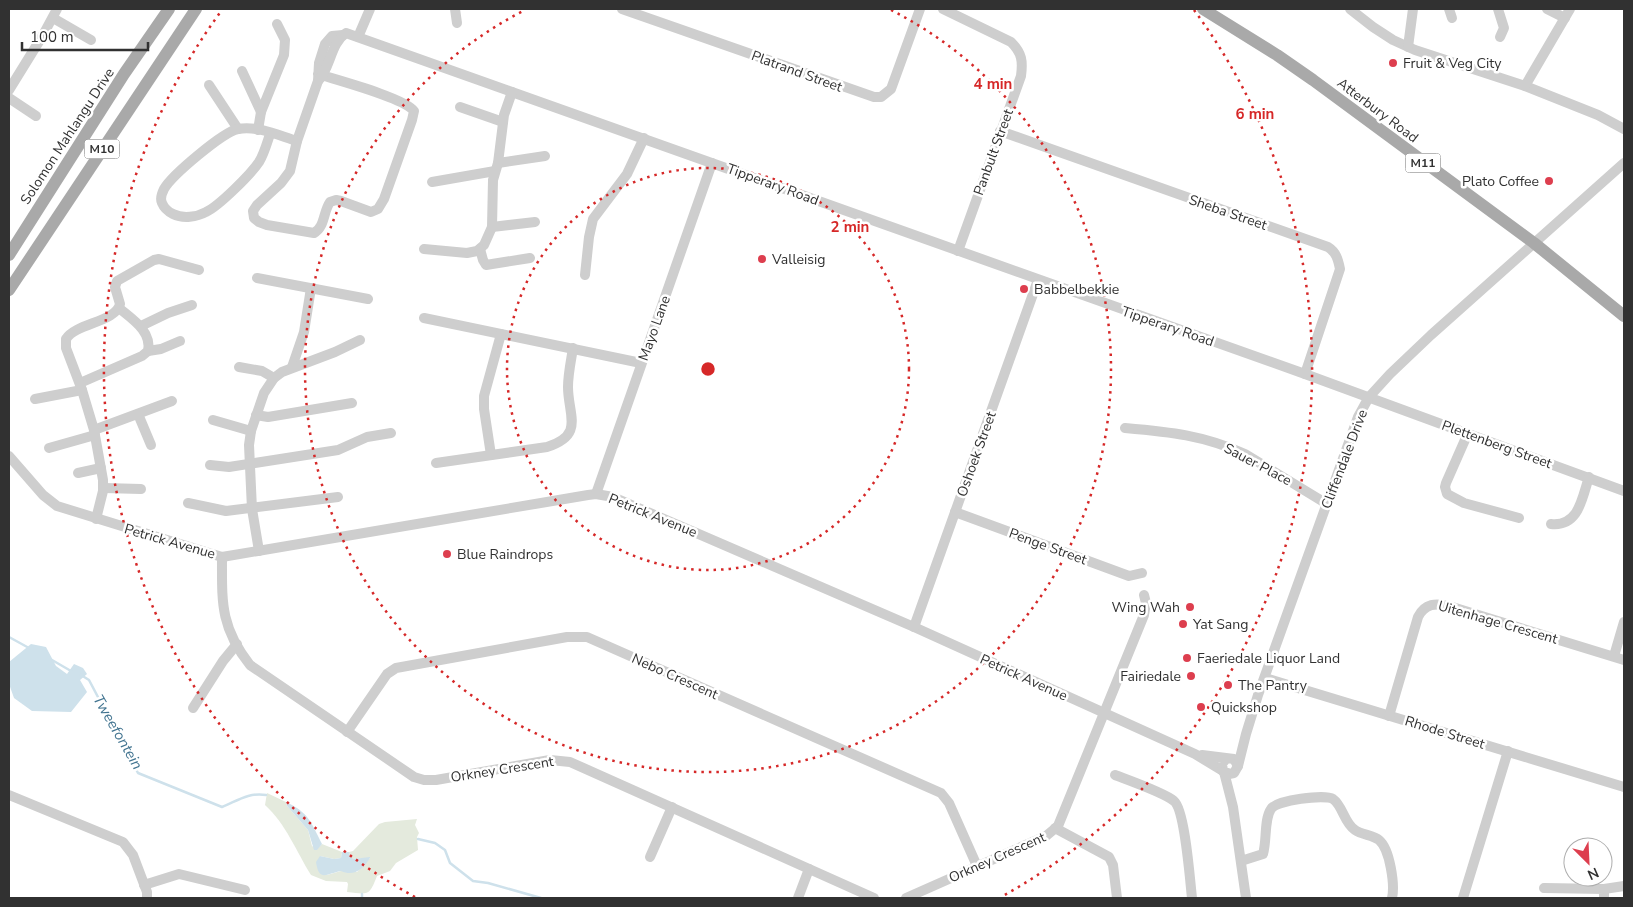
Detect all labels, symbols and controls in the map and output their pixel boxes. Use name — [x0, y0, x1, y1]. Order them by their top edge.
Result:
scale bar — [22, 20, 149, 52]
text: 100 m — [30, 27, 74, 47]
street label: Platrand Street — [749, 46, 845, 97]
place label: Fruit & Veg City — [1403, 54, 1502, 73]
marker: Fruit & Veg City — [1387, 57, 1399, 69]
street label: Solomon Mahlangu Drive — [16, 64, 119, 208]
text: 4 min — [974, 74, 1012, 94]
street label: Atterbury Road — [1333, 74, 1422, 147]
text: 6 min — [1236, 104, 1274, 124]
street label: Panbult Street — [969, 106, 1018, 198]
road number: M10 — [84, 140, 120, 158]
road number: M11 — [1406, 154, 1440, 172]
street label: Tipperary Road — [724, 159, 821, 210]
place label: Plato Coffee — [1462, 172, 1539, 191]
marker: Plato Coffee — [1543, 175, 1555, 187]
street label: Sheba Street — [1186, 190, 1269, 235]
text: 2 min — [831, 217, 869, 237]
place label: Valleisig — [771, 250, 825, 269]
marker: Valleisig — [756, 253, 768, 265]
place label: Babbelbekkie — [1034, 280, 1119, 299]
marker: Babbelbekkie — [1018, 283, 1030, 295]
street label: Mayo Lane — [634, 293, 675, 363]
street label: Tipperary Road — [1119, 302, 1217, 351]
centre of rings — [699, 360, 717, 378]
street label: Cliffendale Drive — [1317, 407, 1372, 512]
street label: Oshoek Street — [952, 409, 1001, 499]
street label: Plettenberg Street — [1439, 416, 1555, 473]
street label: Sauer Place — [1221, 439, 1295, 490]
street label: Petrick Avenue — [606, 489, 700, 542]
street label: Petrick Avenue — [122, 519, 218, 564]
street label: Penge Street — [1006, 524, 1089, 569]
place label: Blue Raindrops — [457, 545, 553, 564]
marker: Blue Raindrops — [441, 548, 453, 560]
street label: Uitenhage Crescent — [1436, 596, 1560, 649]
place label: Wing Wah — [1112, 598, 1180, 617]
marker: Wing Wah — [1184, 601, 1196, 613]
place label: Yat Sang — [1192, 615, 1248, 634]
marker: Yat Sang — [1177, 618, 1189, 630]
street label: Nebo Crescent — [629, 649, 721, 704]
place label: Faeriedale Liquor Land — [1197, 649, 1340, 668]
street label: Petrick Avenue — [977, 650, 1071, 705]
marker: Faeriedale Liquor Land — [1181, 652, 1193, 664]
place label: Fairiedale — [1120, 667, 1181, 686]
marker: Fairiedale — [1185, 670, 1197, 682]
place label: The Pantry — [1238, 676, 1308, 695]
marker: The Pantry — [1222, 679, 1234, 691]
water label: Tweefontein — [89, 691, 147, 773]
place label: Quickshop — [1211, 698, 1277, 717]
marker: Quickshop — [1195, 701, 1207, 713]
street label: Rhode Street — [1403, 711, 1487, 754]
street label: Orkney Crescent — [449, 752, 555, 787]
street label: Orkney Crescent — [946, 828, 1049, 887]
north arrow — [1563, 837, 1613, 887]
text: N — [1584, 863, 1602, 884]

